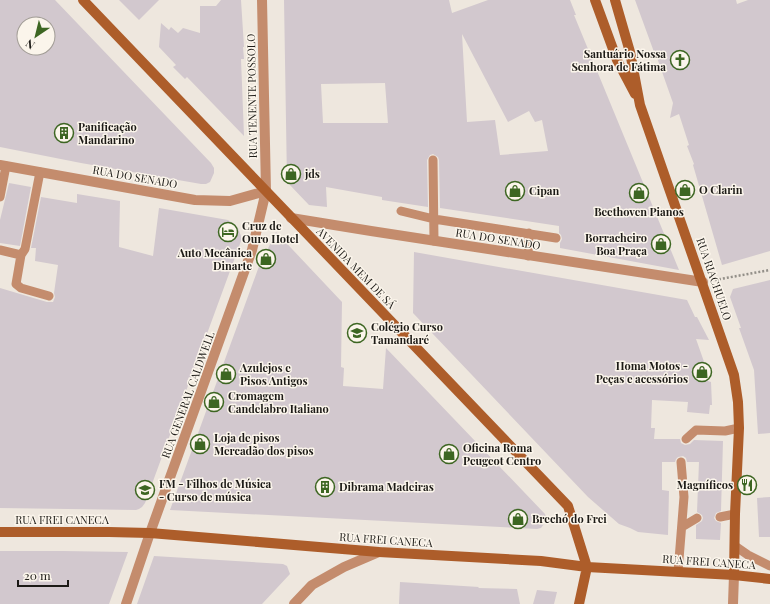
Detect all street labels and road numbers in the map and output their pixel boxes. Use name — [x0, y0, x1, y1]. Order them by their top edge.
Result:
street label: RUA TENENTE POSSOLO — [243, 33, 260, 159]
street label: RUA DO SENADO — [91, 162, 179, 191]
street label: AVENIDA MEM DE SÁ — [313, 223, 399, 312]
street label: RUA DO SENADO — [454, 224, 542, 253]
street label: RUA RIACHUELO — [693, 236, 736, 322]
street label: RUA GENERAL CALDWELL — [158, 329, 218, 460]
street label: RUA FREI CANECA — [15, 512, 109, 527]
street label: RUA FREI CANECA — [339, 529, 433, 550]
street label: RUA FREI CANECA — [662, 551, 756, 572]

